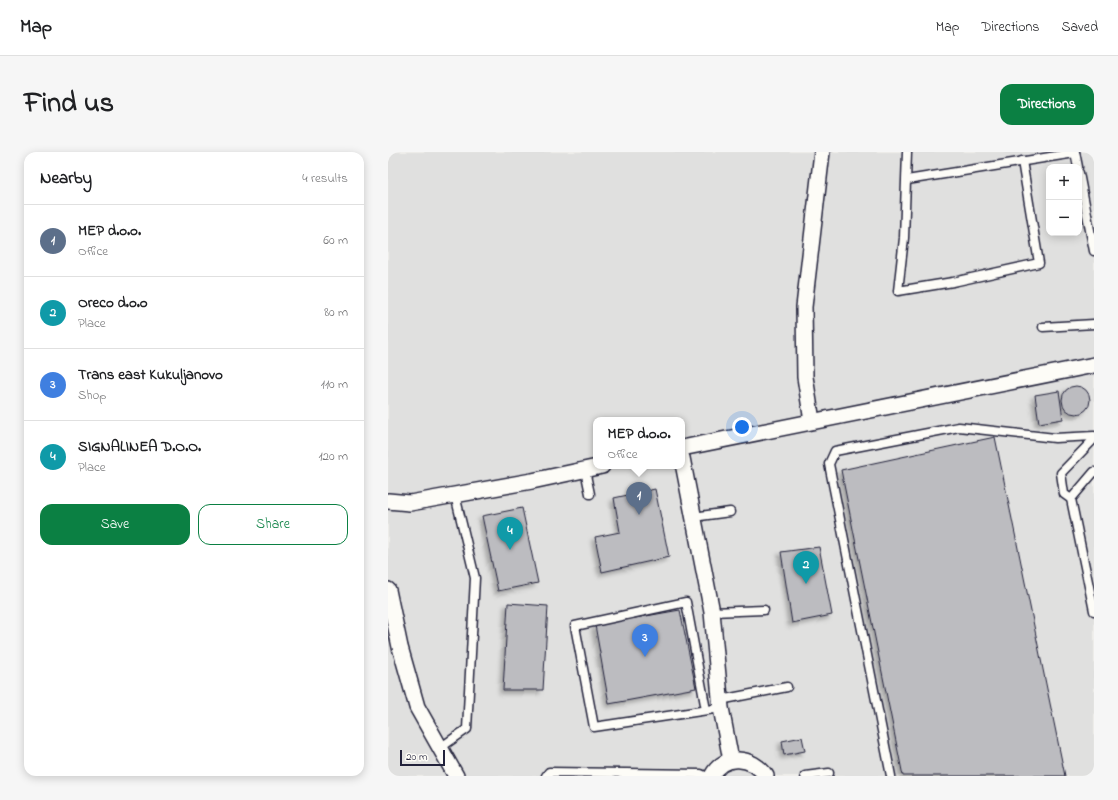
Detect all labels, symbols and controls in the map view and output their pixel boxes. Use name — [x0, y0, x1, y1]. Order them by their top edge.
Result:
text: Map — [20, 14, 52, 41]
text: Map — [936, 17, 959, 38]
text: Directions — [981, 17, 1039, 38]
text: Saved — [1061, 17, 1098, 38]
text: Find us — [24, 84, 114, 125]
button: Directions — [1000, 84, 1094, 125]
map controls — [1046, 164, 1082, 236]
button: + — [1046, 164, 1082, 200]
text: Nearby — [40, 166, 92, 191]
text: 4 results — [302, 169, 348, 188]
button: − — [1046, 200, 1082, 236]
text: MEP d.o.o. — [78, 220, 141, 242]
text: 1 — [51, 231, 55, 250]
text: 60 m — [323, 231, 348, 250]
text: Office — [78, 242, 108, 261]
text: Oreco d.o.o — [78, 292, 148, 314]
text: 2 — [50, 303, 56, 322]
text: 80 m — [324, 303, 348, 322]
text: Place — [78, 314, 106, 333]
text: Trans east Kukuljanovo — [78, 364, 223, 386]
text: 3 — [50, 375, 56, 394]
text: 110 m — [321, 375, 348, 394]
text: Shop — [78, 386, 106, 405]
popup — [593, 417, 685, 469]
your location — [732, 417, 752, 437]
text: MEP d.o.o. — [608, 423, 670, 445]
text: SIGNALINEA D.O.O. — [78, 436, 201, 458]
text: Office — [608, 445, 638, 464]
text: 4 — [50, 447, 56, 466]
text: 120 m — [318, 447, 348, 466]
text: Place — [78, 458, 106, 477]
pin: 1 — [626, 482, 652, 515]
button: Save — [40, 504, 190, 545]
button: Share — [198, 504, 348, 545]
pin: 4 — [497, 517, 523, 550]
pin: 2 — [793, 551, 819, 584]
pin: 3 — [632, 624, 658, 657]
scale bar — [400, 748, 445, 767]
text: 20 m — [406, 749, 428, 765]

